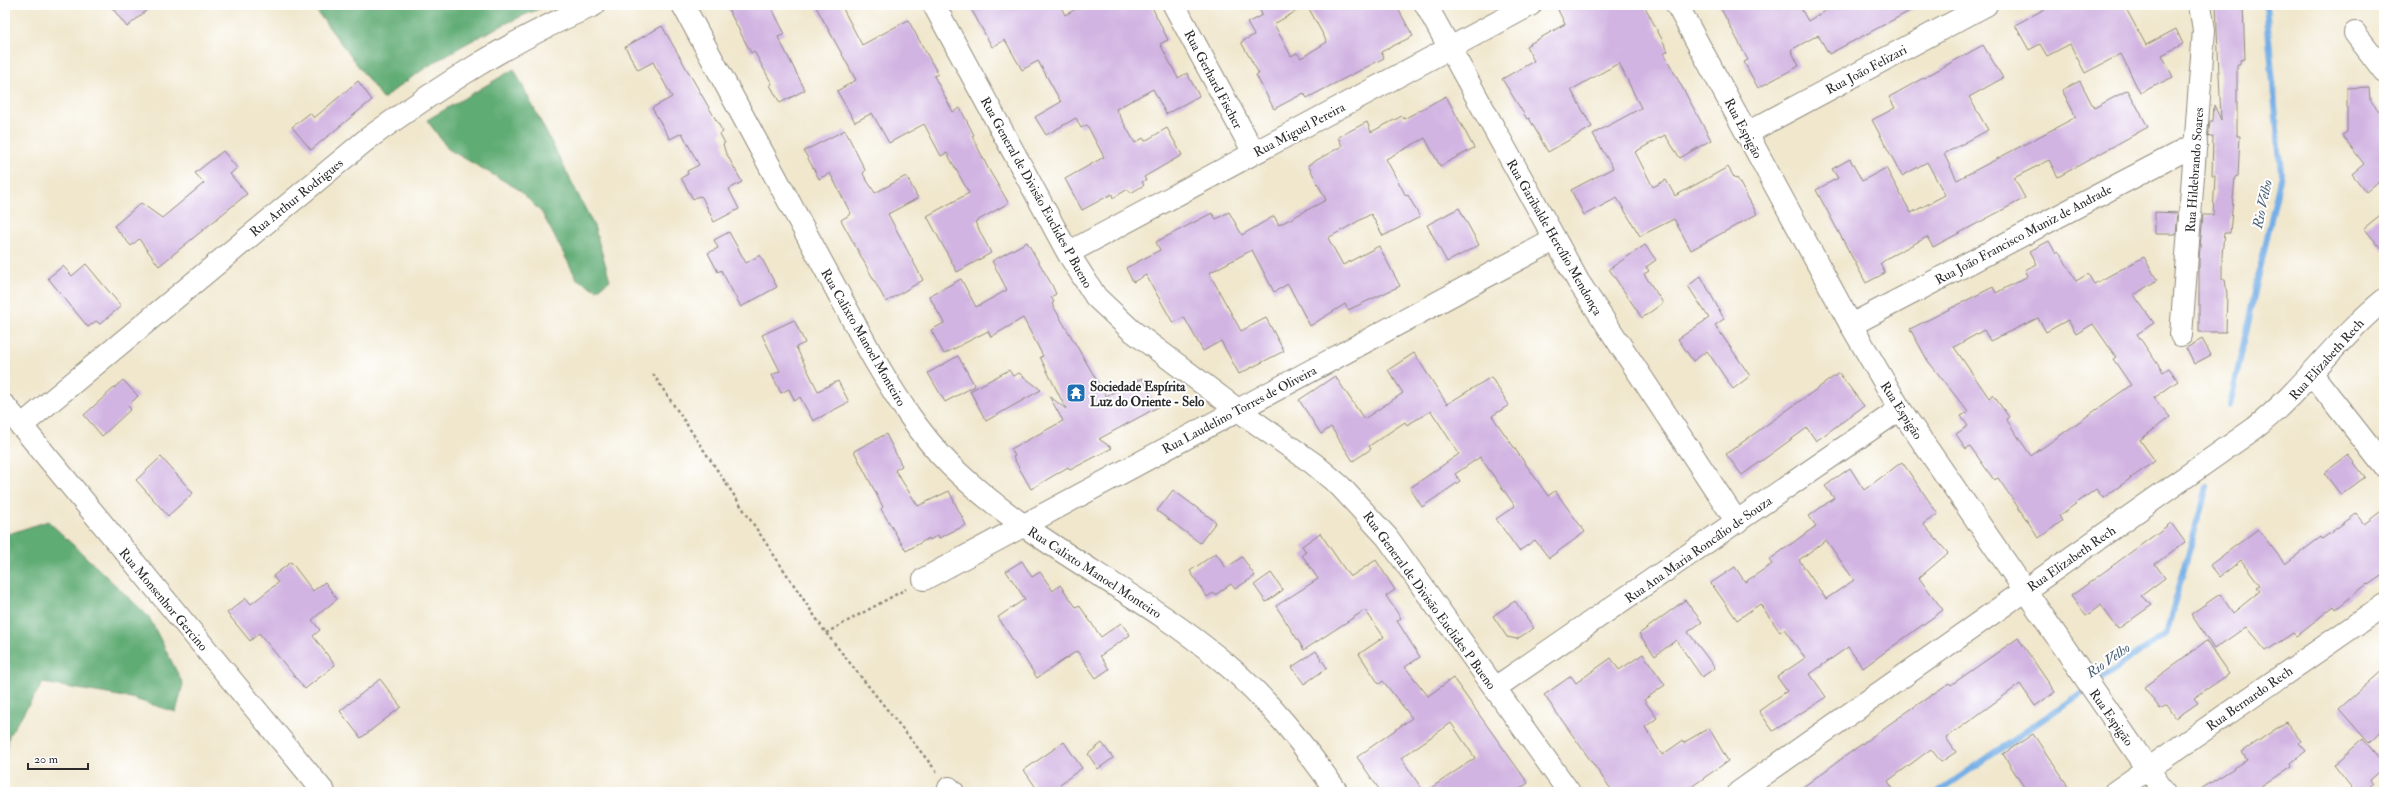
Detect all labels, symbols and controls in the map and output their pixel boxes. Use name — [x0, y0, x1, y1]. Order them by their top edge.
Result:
street label: Rua Gerhard Fischer — [1180, 27, 1246, 132]
street label: Rua João Felizari — [1823, 42, 1910, 98]
street label: Rua General de Divisão Euclides P Bueno — [977, 94, 1096, 291]
street label: Rua Espigão — [1720, 96, 1766, 162]
street label: Rua Miguel Pereira — [1251, 99, 1349, 161]
street label: Rua Hildebrando Soares — [2183, 106, 2207, 233]
street label: Rua Arthur Rodrigues — [247, 155, 347, 240]
street label: Rua Garibalde Hercílio Mendonça — [1503, 157, 1606, 319]
water label: Rio Velho — [2249, 178, 2276, 231]
street label: Rua João Francisco Muniz de Andrade — [1932, 181, 2115, 288]
street label: Rua Calixto Manoel Monteiro — [817, 266, 909, 409]
street label: Rua Elizabeth Rech — [2286, 316, 2368, 404]
street label: Rua Laudelino Torres de Oliveira — [1159, 362, 1320, 457]
place label: Sociedade Espírita Luz do Oriente - Selo — [1090, 379, 1205, 410]
street label: Rua Espigão — [1876, 379, 1926, 443]
temple icon: Sociedade Espírita Luz do Oriente - Selo — [1065, 382, 1087, 404]
street label: Rua Ana Maria Roncálio de Souza — [1622, 492, 1776, 607]
street label: Rua General de Divisão Euclides P Bueno — [1359, 508, 1499, 693]
street label: Rua Elizabeth Rech — [2024, 522, 2119, 595]
street label: Rua Calixto Manoel Monteiro — [1025, 524, 1164, 622]
street label: Rua Monsenhor Gercino — [116, 545, 211, 654]
water label: Rio Velho — [2082, 639, 2134, 682]
street label: Rua Bernardo Rech — [2203, 663, 2296, 735]
street label: Rua Espigão — [2085, 686, 2137, 750]
scale bar — [28, 745, 88, 771]
text: 20 m — [34, 752, 59, 767]

